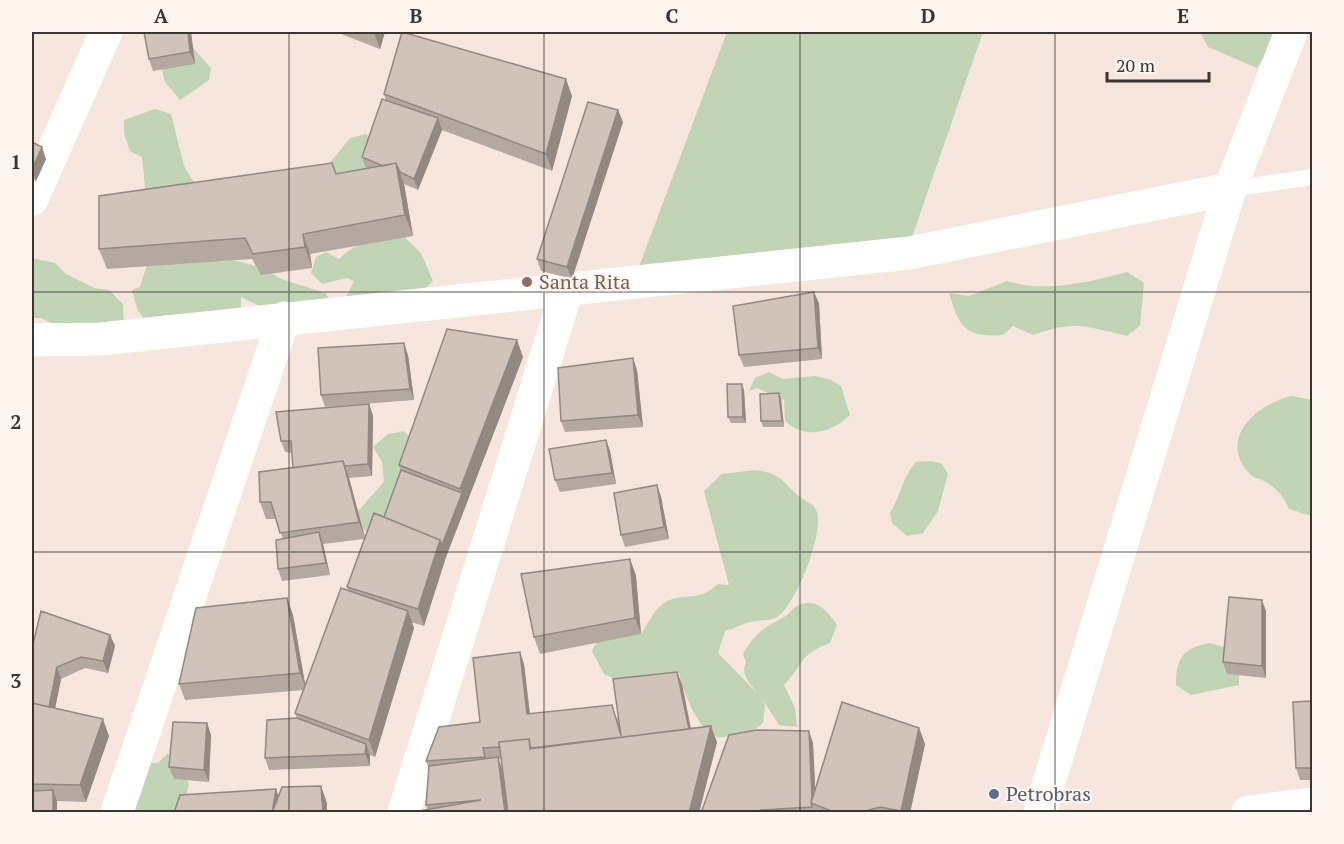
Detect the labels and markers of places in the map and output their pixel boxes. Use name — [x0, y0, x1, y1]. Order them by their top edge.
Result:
place label: Santa Rita — [539, 268, 630, 295]
marker: Santa Rita — [520, 275, 534, 289]
place label: Petrobras — [1006, 780, 1091, 807]
marker: Petrobras — [987, 787, 1001, 801]

